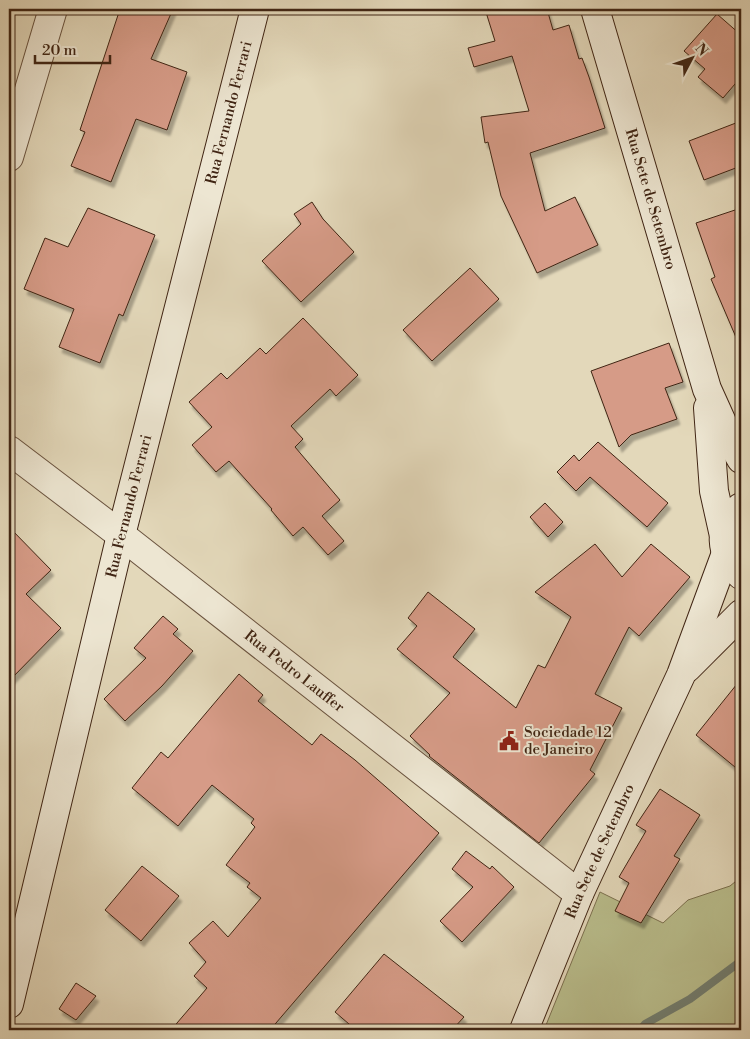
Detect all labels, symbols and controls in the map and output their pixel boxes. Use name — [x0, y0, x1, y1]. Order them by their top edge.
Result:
scale bar — [35, 32, 110, 64]
north arrow — [668, 32, 718, 82]
street label: Rua Fernando Ferrari — [201, 39, 256, 186]
text: N — [691, 40, 711, 60]
text: 20 m — [42, 41, 77, 60]
street label: Rua Sete de Setembro — [621, 126, 681, 272]
street label: Rua Fernando Ferrari — [102, 432, 156, 580]
street label: Rua Pedro Lauffer — [240, 626, 349, 717]
place label: Sociedade 12 de Janeiro — [524, 723, 612, 759]
public building icon: Sociedade 12 de Janeiro — [498, 730, 520, 752]
street label: Rua Sete de Setembro — [560, 781, 638, 922]

